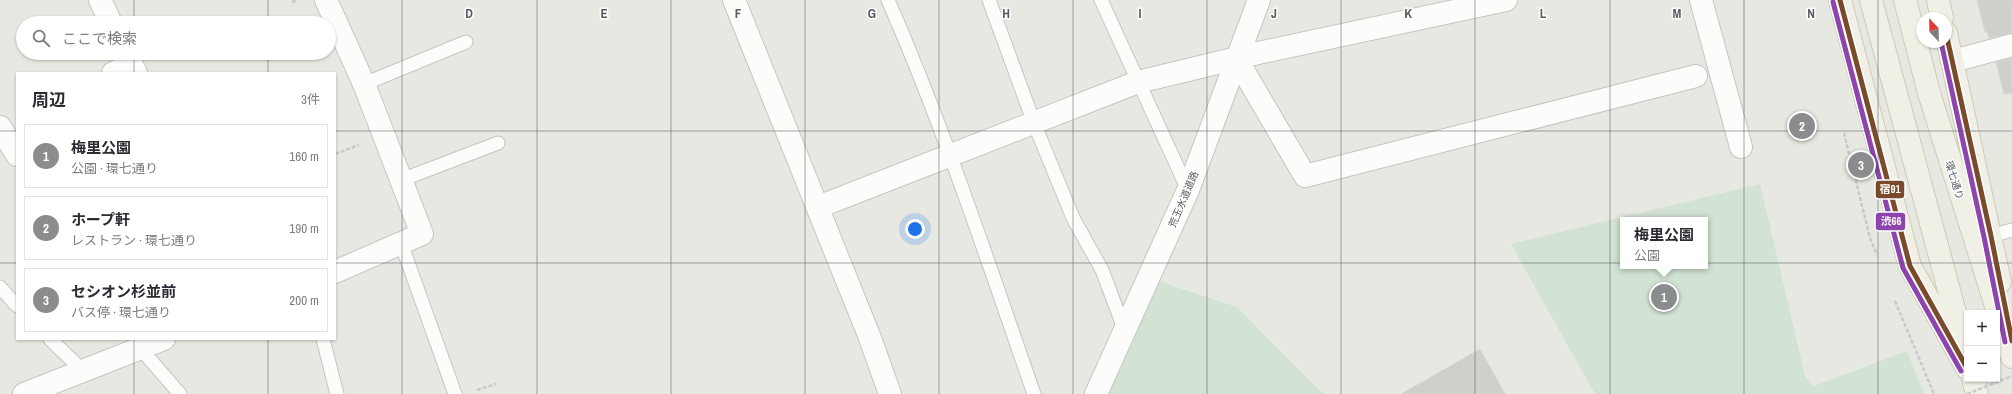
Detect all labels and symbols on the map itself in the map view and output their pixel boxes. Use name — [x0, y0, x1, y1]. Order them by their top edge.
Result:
text: D — [465, 5, 473, 22]
text: E — [600, 5, 608, 22]
text: F — [735, 5, 742, 22]
text: G — [868, 5, 876, 22]
text: H — [1002, 5, 1010, 22]
text: I — [1139, 5, 1142, 22]
text: J — [1271, 5, 1277, 22]
text: K — [1404, 5, 1412, 22]
text: L — [1540, 5, 1547, 22]
text: M — [1673, 5, 1682, 22]
text: N — [1807, 5, 1815, 22]
north arrow — [1916, 12, 1952, 48]
pin: 2 — [1789, 111, 1815, 141]
pin: 3 — [1848, 150, 1874, 180]
street label: 環七通り — [1942, 159, 1967, 201]
street label: 荒玉水道道路 — [1166, 169, 1201, 229]
line badge: 宿91 — [1875, 180, 1905, 199]
text: 宿91 — [1879, 182, 1901, 196]
line badge: 渋66 — [1875, 212, 1906, 231]
text: 渋66 — [1880, 214, 1902, 228]
your location — [905, 219, 925, 239]
pin: 1 — [1651, 282, 1677, 312]

